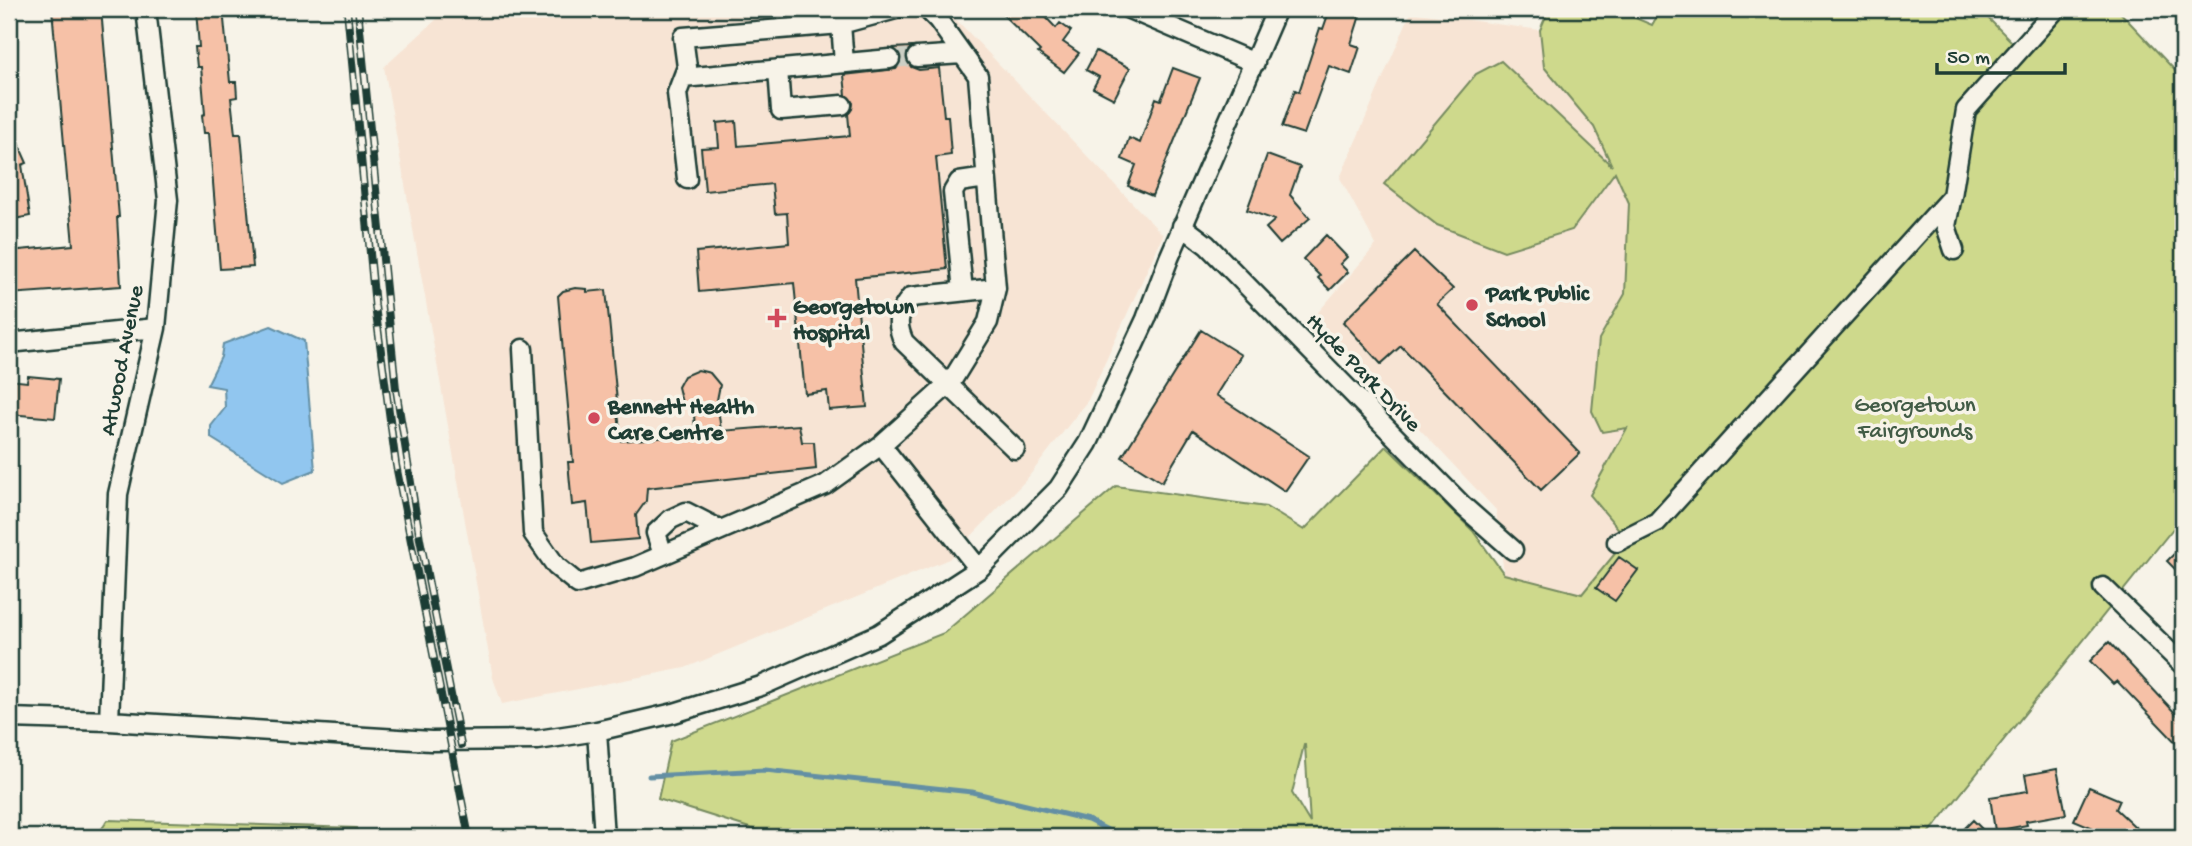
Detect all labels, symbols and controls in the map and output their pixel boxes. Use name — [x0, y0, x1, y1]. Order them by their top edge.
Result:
scale bar — [1937, 32, 2064, 76]
text: 50 m — [1947, 47, 1990, 72]
street label: Atwood Avenue — [96, 282, 151, 438]
place label: Park Public School — [1484, 282, 1590, 335]
place label: Georgetown Hospital — [793, 295, 916, 348]
marker: Park Public School — [1464, 297, 1480, 313]
marker: Georgetown Hospital — [767, 308, 787, 328]
street label: Hyde Park Drive — [1299, 308, 1427, 439]
park label: Georgetown Fairgrounds — [1854, 393, 1976, 446]
place label: Bennett Health Care Centre — [607, 395, 755, 448]
marker: Bennett Health Care Centre — [586, 410, 602, 426]

